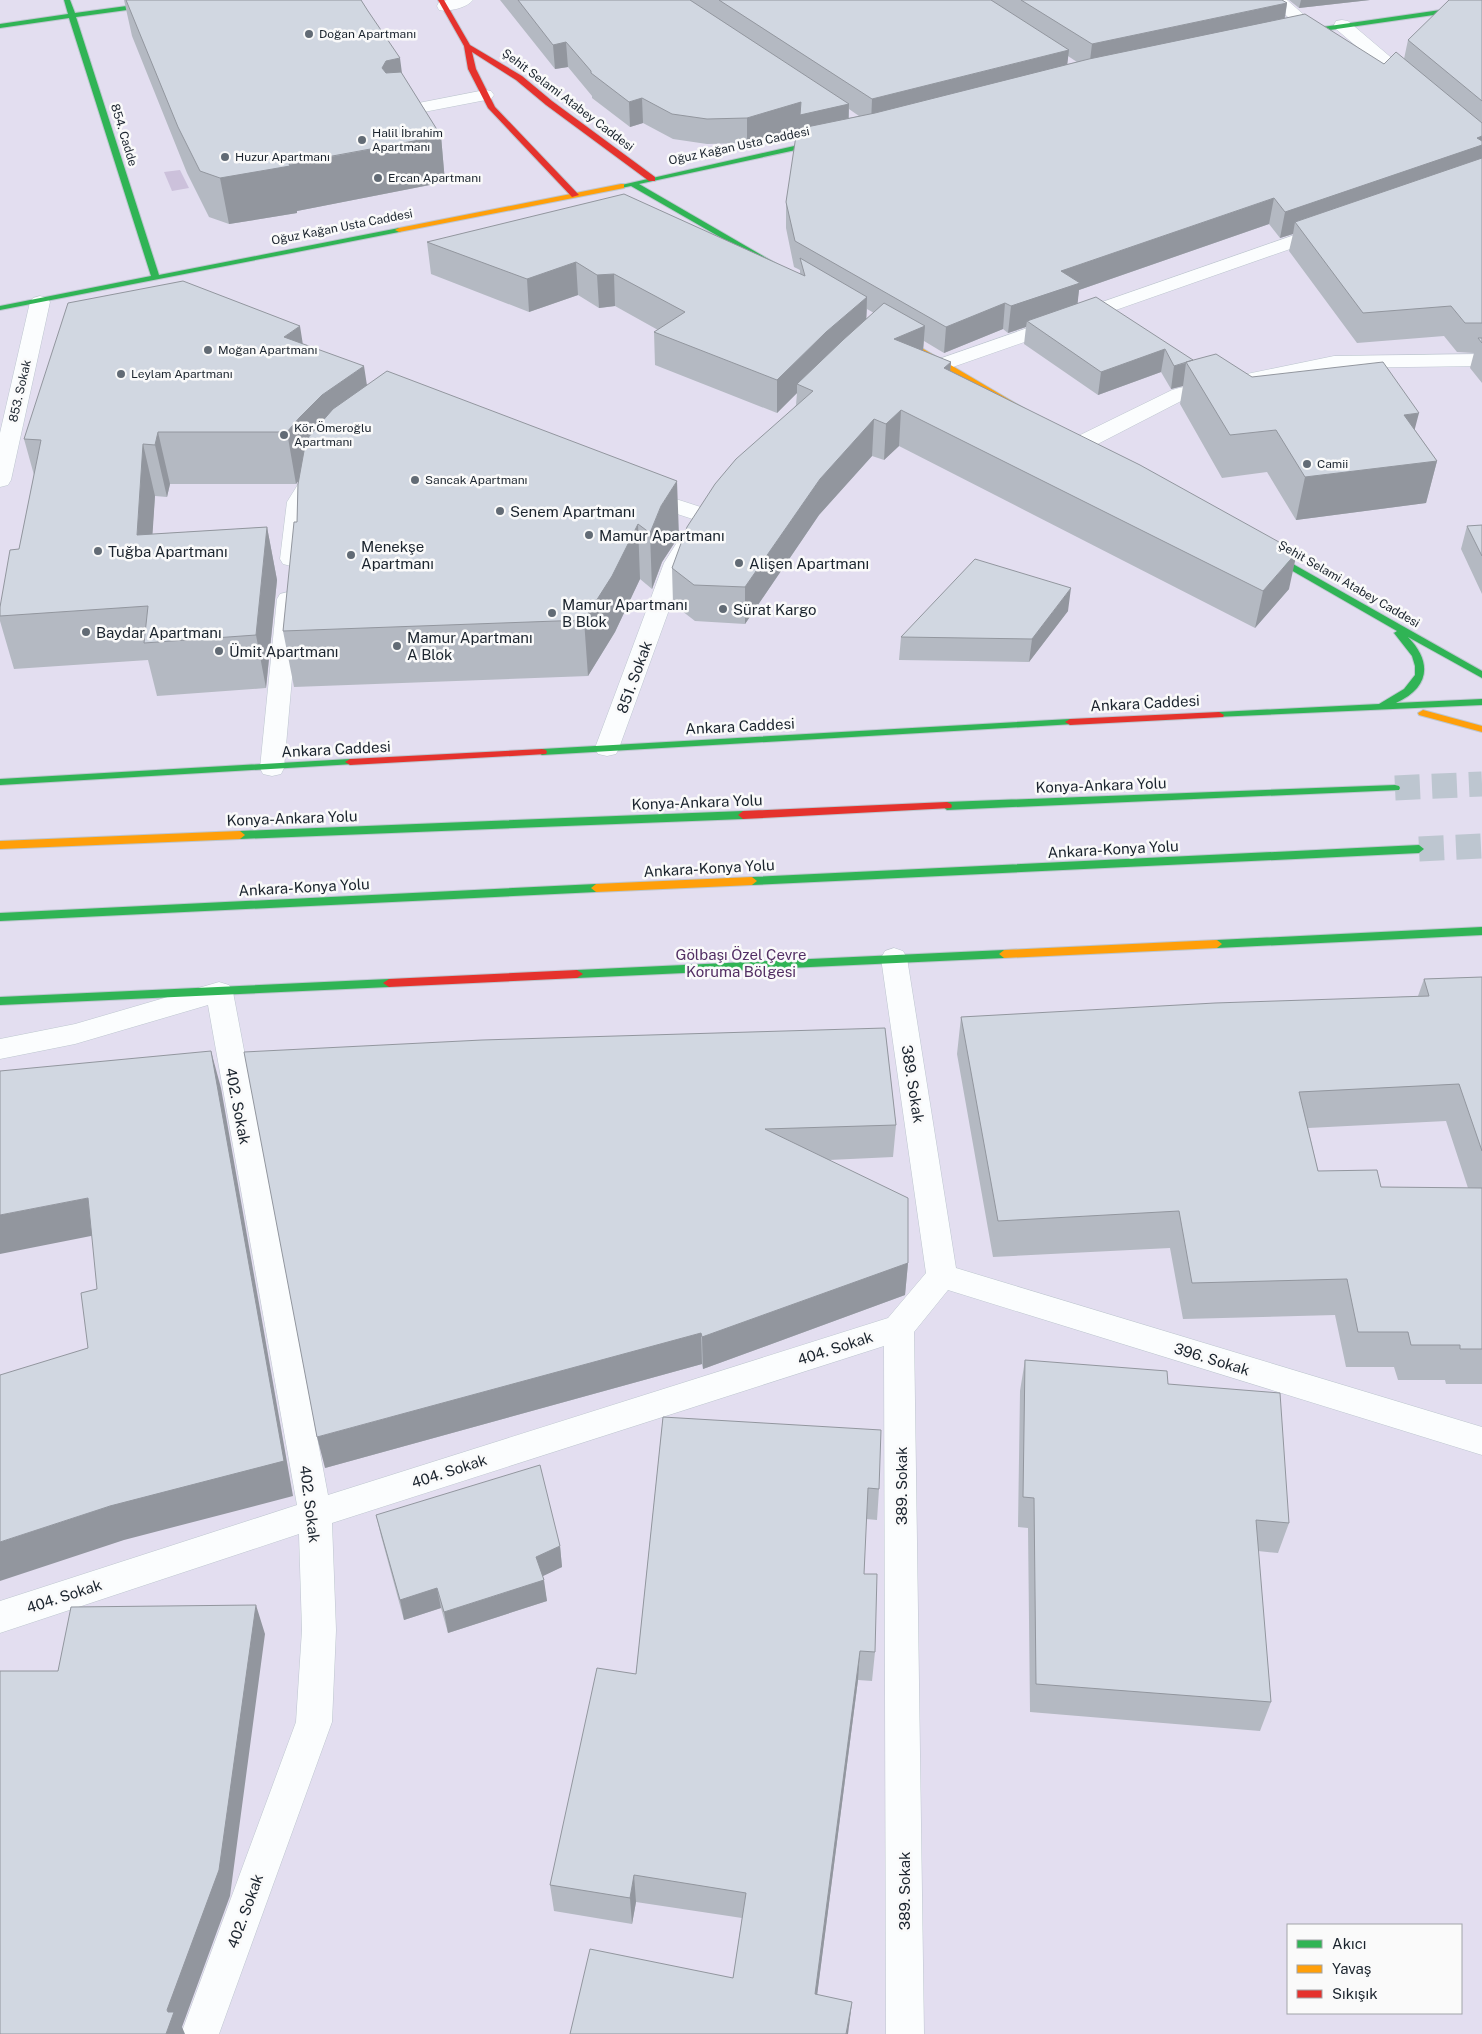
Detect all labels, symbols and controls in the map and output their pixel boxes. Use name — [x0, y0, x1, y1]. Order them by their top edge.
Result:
place label: Doğan Apartmanı — [319, 27, 416, 41]
marker: Doğan Apartmanı — [303, 28, 315, 40]
street label: Şehit Selami Atabey Caddesi — [500, 46, 636, 154]
street label: 854. Cadde — [108, 102, 140, 168]
street label: Oğuz Kağan Usta Caddesi — [667, 124, 811, 168]
place label: Halil İbrahim Apartmanı — [372, 126, 443, 154]
marker: Halil İbrahim Apartmanı — [356, 134, 368, 146]
place label: Huzur Apartmanı — [235, 150, 330, 164]
marker: Huzur Apartmanı — [219, 151, 231, 163]
place label: Ercan Apartmanı — [388, 171, 481, 185]
marker: Ercan Apartmanı — [372, 172, 384, 184]
street label: Oğuz Kağan Usta Caddesi — [270, 206, 414, 248]
place label: Moğan Apartmanı — [218, 343, 317, 357]
marker: Moğan Apartmanı — [202, 344, 214, 356]
street label: 853. Sokak — [6, 358, 34, 423]
place label: Leylam Apartmanı — [131, 367, 233, 381]
marker: Leylam Apartmanı — [115, 368, 127, 380]
place label: Kör Ömeroğlu Apartmanı — [294, 421, 371, 449]
marker: Kör Ömeroğlu Apartmanı — [278, 429, 290, 441]
place label: Camii — [1317, 457, 1348, 471]
marker: Camii — [1301, 458, 1313, 470]
place label: Sancak Apartmanı — [425, 473, 528, 487]
marker: Sancak Apartmanı — [409, 474, 421, 486]
place label: Senem Apartmanı — [510, 503, 635, 520]
marker: Senem Apartmanı — [494, 505, 506, 517]
place label: Mamur Apartmanı — [599, 527, 725, 544]
marker: Mamur Apartmanı — [583, 529, 595, 541]
place label: Menekşe Apartmanı — [361, 538, 434, 572]
street label: Şehit Selami Atabey Caddesi — [1276, 538, 1422, 630]
place label: Tuğba Apartmanı — [108, 543, 228, 560]
marker: Tuğba Apartmanı — [92, 545, 104, 557]
marker: Menekşe Apartmanı — [345, 549, 357, 561]
place label: Alişen Apartmanı — [749, 555, 869, 572]
marker: Alişen Apartmanı — [733, 557, 745, 569]
place label: Mamur Apartmanı B Blok — [562, 596, 688, 630]
place label: Sürat Kargo — [733, 601, 817, 618]
marker: Sürat Kargo — [717, 603, 729, 615]
marker: Mamur Apartmanı B Blok — [546, 607, 558, 619]
place label: Baydar Apartmanı — [96, 624, 222, 641]
marker: Baydar Apartmanı — [80, 626, 92, 638]
place label: Mamur Apartmanı A Blok — [407, 629, 533, 663]
street label: 851. Sokak — [613, 638, 655, 716]
marker: Mamur Apartmanı A Blok — [391, 640, 403, 652]
place label: Ümit Apartmanı — [229, 642, 338, 660]
marker: Ümit Apartmanı — [213, 645, 225, 657]
street label: Ankara Caddesi — [1090, 692, 1200, 714]
street label: Ankara Caddesi — [685, 715, 795, 737]
street label: Ankara Caddesi — [281, 738, 391, 760]
street label: Konya-Ankara Yolu — [1035, 774, 1167, 796]
street label: Konya-Ankara Yolu — [631, 791, 763, 813]
street label: Konya-Ankara Yolu — [226, 807, 358, 829]
street label: Ankara-Konya Yolu — [1047, 837, 1179, 861]
street label: Ankara-Konya Yolu — [643, 856, 775, 880]
street label: Ankara-Konya Yolu — [238, 875, 370, 899]
park label: Gölbaşı Özel Çevre Koruma Bölgesi — [675, 945, 807, 980]
street label: 389. Sokak — [898, 1044, 928, 1124]
street label: 402. Sokak — [222, 1066, 254, 1146]
street label: 404. Sokak — [795, 1328, 875, 1368]
street label: 396. Sokak — [1172, 1339, 1252, 1379]
street label: 389. Sokak — [893, 1447, 910, 1525]
street label: 404. Sokak — [409, 1451, 489, 1491]
street label: 402. Sokak — [297, 1464, 323, 1544]
street label: 404. Sokak — [24, 1576, 104, 1616]
street label: 389. Sokak — [896, 1852, 913, 1930]
street label: 402. Sokak — [224, 1871, 266, 1951]
legend — [1287, 1924, 1462, 2014]
text: Akıcı — [1332, 1935, 1366, 1952]
text: Yavaş — [1332, 1960, 1371, 1977]
text: Sıkışık — [1332, 1985, 1378, 2002]

